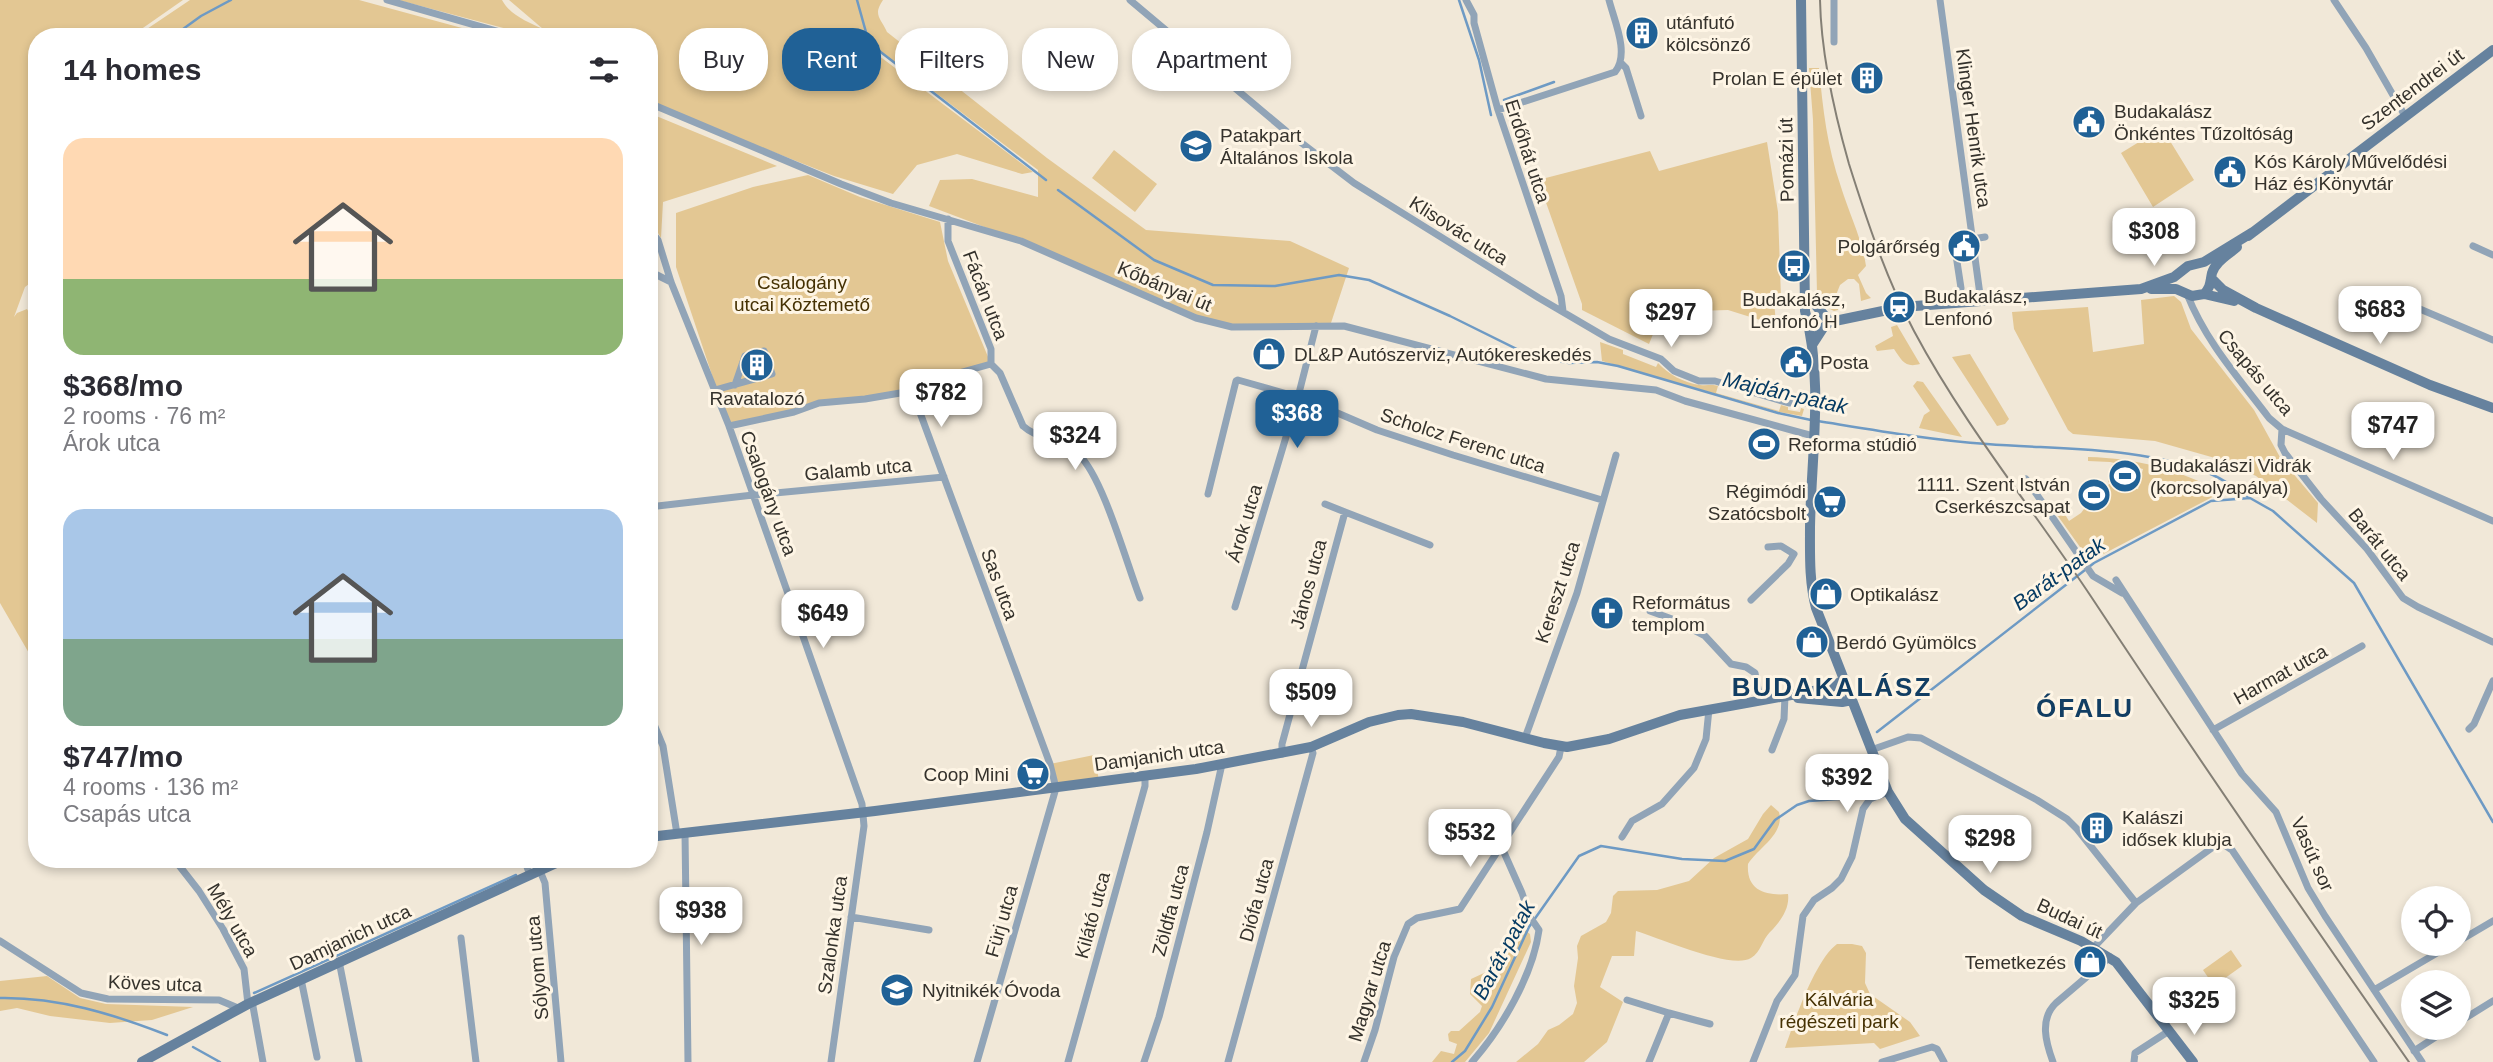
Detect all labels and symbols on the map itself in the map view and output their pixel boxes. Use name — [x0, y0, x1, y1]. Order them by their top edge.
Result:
place label: utánfutó kölcsönző — [1666, 12, 1751, 55]
building icon: utánfutó kölcsönző — [1623, 14, 1661, 52]
street label: Szentendrei út — [2357, 44, 2468, 135]
street label: Klinger Henrik utca — [1952, 47, 1995, 209]
building icon: Prolan E épület — [1848, 59, 1886, 97]
place label: Prolan E épület — [1712, 68, 1843, 89]
street label: Erdőhát utca — [1501, 97, 1554, 206]
place label: Budakalász Önkéntes Tűzoltóság — [2114, 101, 2293, 144]
public building icon: Budakalász Önkéntes Tűzoltóság — [2070, 103, 2108, 141]
street label: Pomázi út — [1775, 117, 1798, 202]
place label: Patakpart Általános Iskola — [1220, 125, 1354, 168]
school or university icon: Patakpart Általános Iskola — [1177, 127, 1215, 165]
place label: Kós Károly Művelődési Ház és Könyvtár — [2254, 151, 2447, 194]
public building icon: Kós Károly Művelődési Ház és Könyvtár — [2211, 153, 2249, 191]
street label: Klisovác utca — [1406, 192, 1512, 269]
pin: $308 — [2113, 208, 2195, 268]
public building icon: Polgárőrség — [1945, 227, 1983, 265]
place label: Polgárőrség — [1838, 236, 1940, 257]
bus stop icon: Budakalász, Lenfonó H — [1775, 247, 1813, 285]
street label: Fácán utca — [959, 248, 1012, 343]
street label: Kőbányai út — [1115, 257, 1216, 316]
park label: Csalogány utcai Köztemető — [734, 272, 870, 315]
place label: Budakalász, Lenfonó — [1924, 286, 2028, 329]
pin: $683 — [2339, 286, 2421, 346]
station icon: Budakalász, Lenfonó — [1880, 288, 1918, 326]
place label: Budakalász, Lenfonó H — [1742, 289, 1846, 332]
pin: $297 — [1630, 290, 1712, 349]
street label: Csapás utca — [2214, 325, 2298, 420]
shop icon: DL&P Autószerviz, Autókereskedés — [1250, 335, 1288, 373]
public building icon: Posta — [1777, 343, 1815, 381]
place label: DL&P Autószerviz, Autókereskedés — [1294, 344, 1591, 365]
building icon: Ravatalozó — [738, 346, 776, 384]
place label: Posta — [1820, 352, 1869, 373]
water label: Majdán-patak — [1721, 367, 1851, 418]
pin: $782 — [900, 370, 982, 429]
place label: Ravatalozó — [709, 388, 805, 409]
pin: $368 — [1256, 391, 1338, 450]
pin: $747 — [2352, 402, 2434, 462]
street label: Scholcz Ferenc utca — [1378, 404, 1548, 477]
pin: $324 — [1034, 412, 1116, 472]
sports icon: Reforma stúdió — [1745, 425, 1783, 463]
street label: Csalogány utca — [736, 428, 801, 559]
place label: Reforma stúdió — [1788, 434, 1917, 455]
street label: Galamb utca — [803, 454, 913, 485]
place label: Budakalászi Vidrák (korcsolyapálya) — [2150, 455, 2312, 498]
sports icon: Budakalászi Vidrák (korcsolyapálya) — [2106, 457, 2144, 495]
place label: 1111. Szent István Cserkészcsapat — [1917, 474, 2071, 517]
sports icon: 1111. Szent István Cserkészcsapat — [2075, 476, 2113, 514]
street label: Árok utca — [1223, 481, 1266, 565]
place label: Régimódi Szatócsbolt — [1708, 481, 1807, 524]
supermarket icon: Régimódi Szatócsbolt — [1811, 483, 1849, 521]
street label: Barát utca — [2344, 504, 2415, 585]
water label: Barát-patak — [2008, 532, 2111, 615]
street label: János utca — [1286, 537, 1331, 631]
street label: Kereszt utca — [1531, 538, 1584, 646]
street label: Sas utca — [977, 546, 1022, 623]
shop icon: Optikalász — [1807, 575, 1845, 613]
place label: Optikalász — [1850, 584, 1939, 605]
pin: $649 — [782, 590, 864, 650]
place label: Református templom — [1632, 592, 1730, 635]
church icon: Református templom — [1588, 594, 1626, 632]
shop icon: Berdó Gyümölcs — [1793, 623, 1831, 661]
place label: Berdó Gyümölcs — [1836, 632, 1976, 653]
street label: Harmat utca — [2230, 640, 2331, 709]
pin: $509 — [1270, 670, 1352, 729]
district label: BUDAKALÁSZ — [1732, 672, 1932, 702]
district label: ÓFALU — [2036, 693, 2134, 723]
street label: Damjanich utca — [1093, 736, 1226, 775]
pin: $392 — [1806, 754, 1888, 814]
supermarket icon: Coop Mini — [1014, 755, 1052, 793]
place label: Coop Mini — [923, 764, 1009, 785]
place label: Kalászi idősek klubja — [2122, 807, 2232, 850]
building icon: Kalászi idősek klubja — [2078, 809, 2116, 847]
pin: $532 — [1429, 810, 1511, 869]
street label: Vasút sor — [2287, 814, 2338, 895]
pin: $298 — [1949, 816, 2031, 875]
street label: Diófa utca — [1235, 856, 1278, 944]
street label: Zöldfa utca — [1148, 862, 1193, 958]
street label: Kilátó utca — [1071, 869, 1114, 961]
street label: Szalonka utca — [814, 874, 851, 996]
street label: Mély utca — [203, 880, 262, 961]
street label: Fürj utca — [981, 882, 1022, 960]
pin: $938 — [660, 888, 742, 947]
street label: Budai út — [2034, 894, 2106, 943]
water label: Barát-patak — [1468, 895, 1540, 1003]
street label: Damjanich utca — [286, 900, 414, 975]
street label: Sólyom utca — [522, 915, 553, 1021]
street label: Magyar utca — [1344, 938, 1395, 1044]
shop icon: Temetkezés — [2071, 943, 2109, 981]
place label: Temetkezés — [1965, 952, 2066, 973]
street label: Köves utca — [108, 971, 203, 996]
school or university icon: Nyitnikék Óvoda — [878, 971, 916, 1009]
pin: $325 — [2153, 978, 2235, 1037]
place label: Nyitnikék Óvoda — [922, 980, 1061, 1001]
park label: Kálvária régészeti park — [1779, 989, 1899, 1032]

